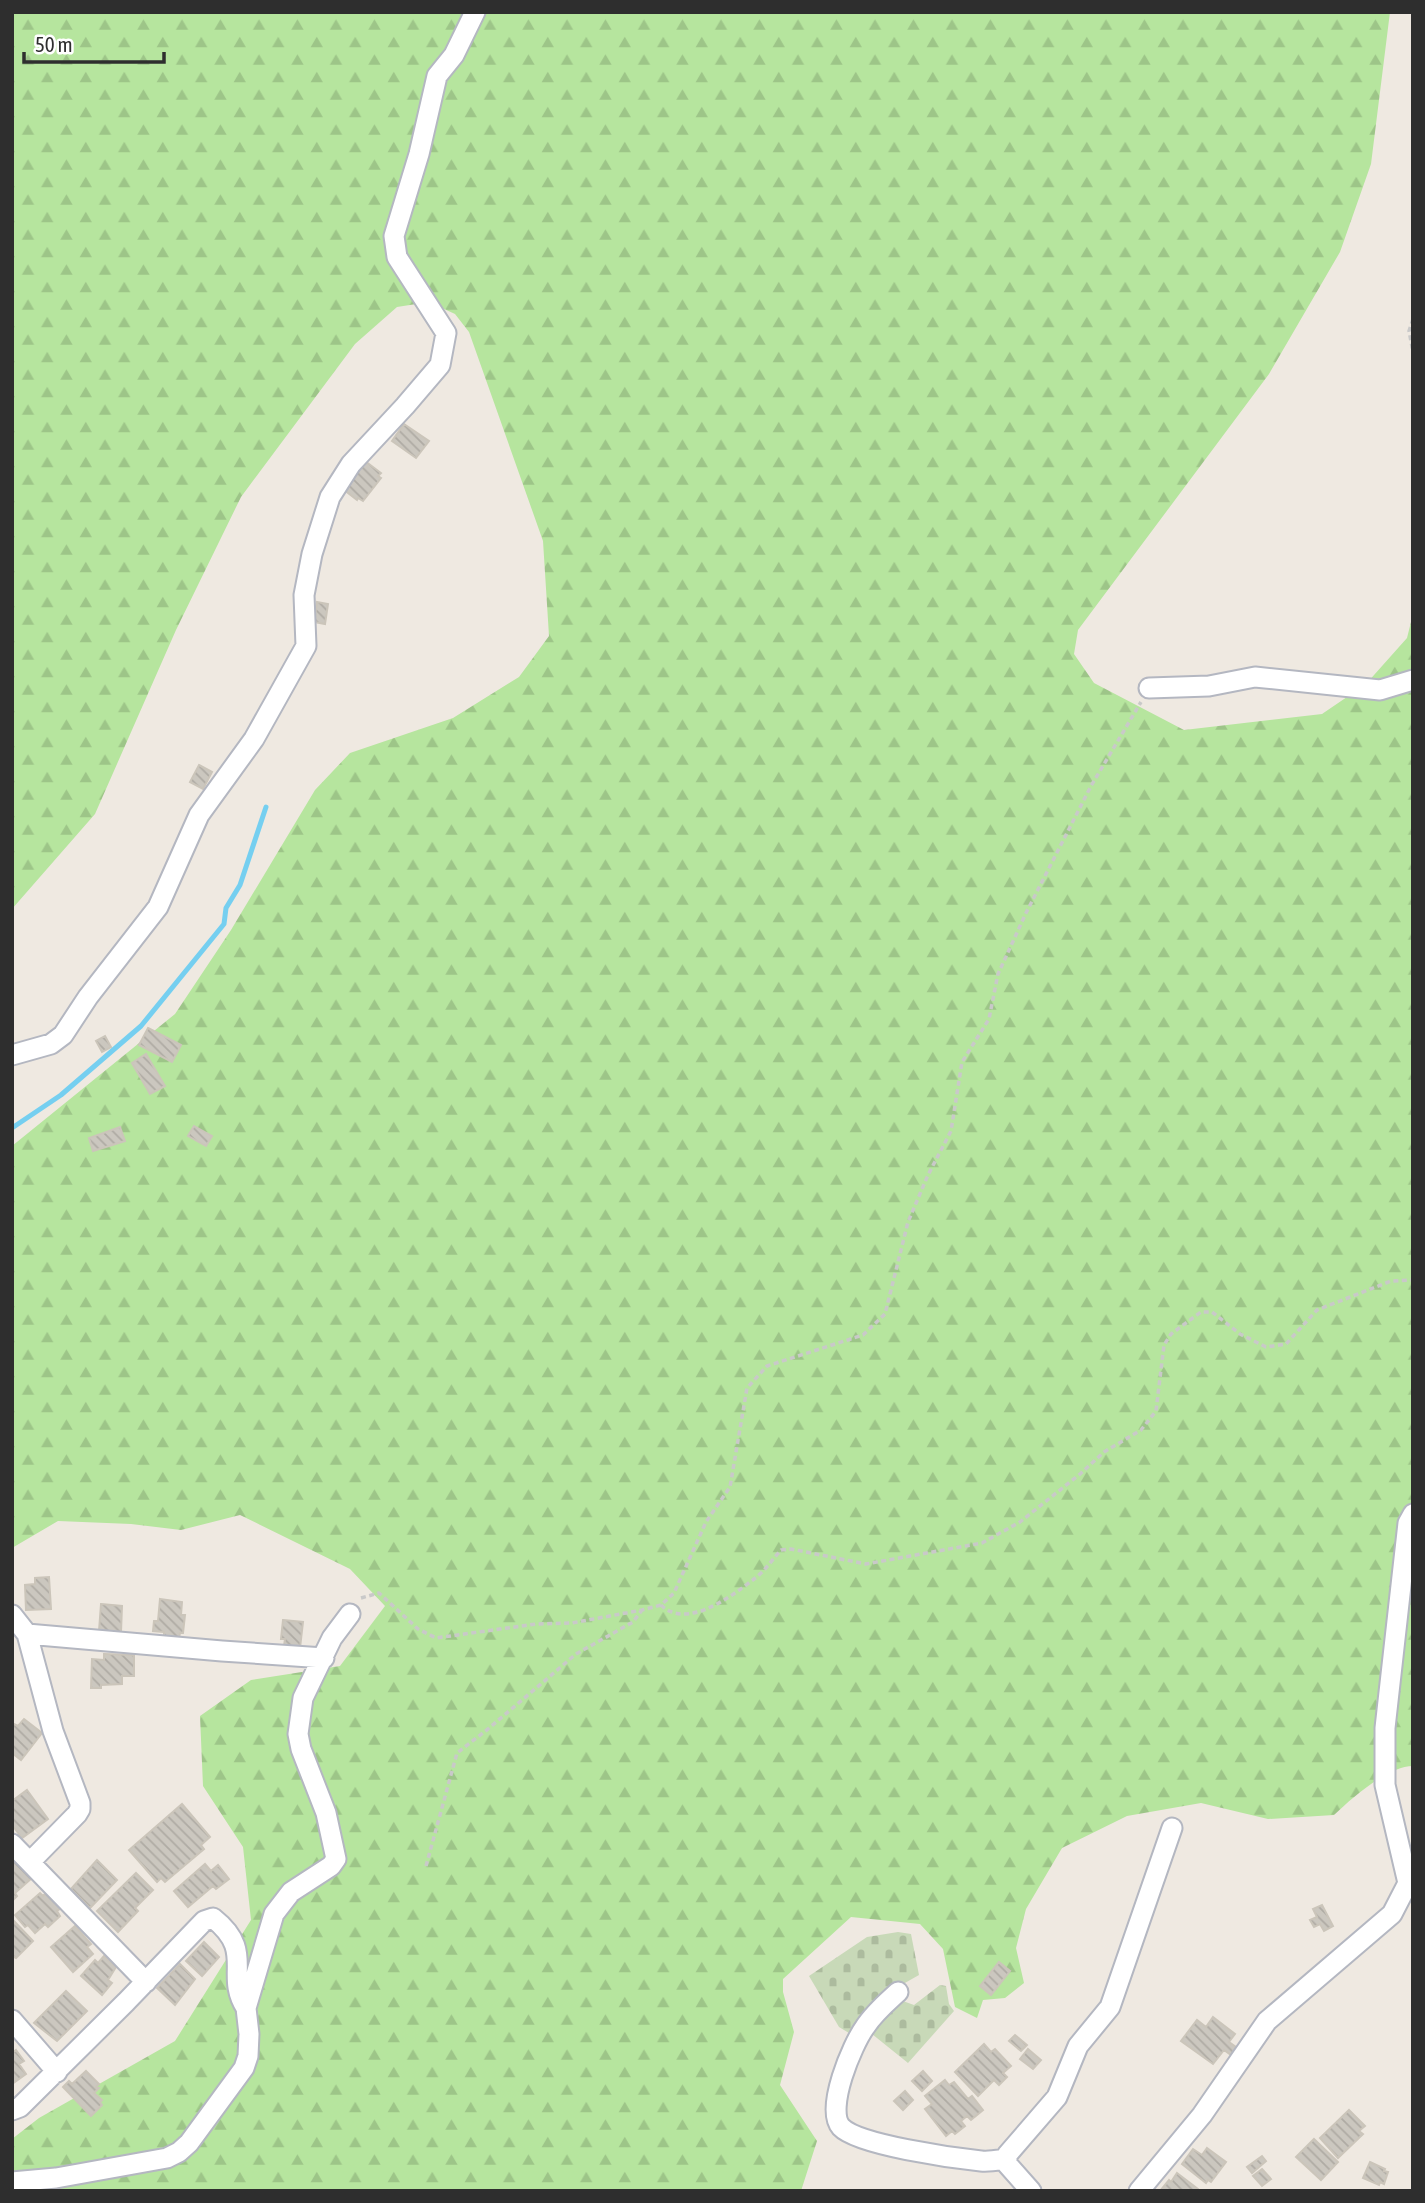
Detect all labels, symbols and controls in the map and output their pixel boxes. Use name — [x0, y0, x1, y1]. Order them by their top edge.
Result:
scale bar — [24, 21, 164, 65]
text: 50 m — [35, 32, 73, 56]

